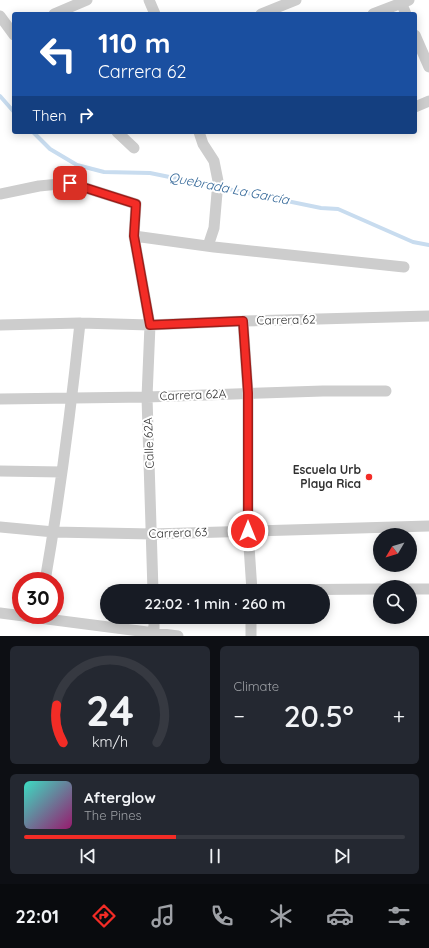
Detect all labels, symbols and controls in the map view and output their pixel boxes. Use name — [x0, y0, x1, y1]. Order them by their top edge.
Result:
text: 110 m — [98, 25, 171, 60]
icon: left — [32, 28, 84, 80]
text: Carrera 62 — [98, 60, 187, 83]
icon: right — [75, 104, 97, 126]
text: Then — [32, 106, 67, 125]
pin — [53, 166, 87, 200]
water label: Quebrada La García — [167, 168, 292, 208]
icon: arrive — [59, 172, 81, 194]
street label: Carrera 62 — [256, 311, 316, 328]
street label: Carrera 62A — [159, 386, 227, 403]
street label: Calle 62A — [140, 417, 157, 469]
place label: Escuela Urb Playa Rica — [293, 462, 361, 491]
marker: Escuela Urb Playa Rica — [364, 472, 374, 482]
position arrow — [227, 510, 269, 552]
street label: Carrera 63 — [148, 524, 208, 541]
north arrow — [373, 528, 417, 572]
map controls — [373, 528, 417, 624]
speed limit sign: 30 — [12, 572, 64, 624]
button: search — [373, 580, 417, 624]
text: 22:02 · 1 min · 260 m — [145, 594, 285, 613]
text: Climate — [234, 678, 279, 694]
text: 24 — [86, 684, 134, 736]
text: 20.5° — [284, 697, 354, 735]
text: − — [234, 702, 245, 730]
text: + — [393, 702, 405, 730]
text: km/h — [92, 733, 128, 751]
text: Afterglow — [84, 788, 156, 807]
text: The Pines — [84, 807, 142, 823]
icon: previous — [77, 845, 99, 867]
icon: pause — [204, 845, 226, 867]
icon: next — [331, 845, 353, 867]
icon: directions — [90, 902, 118, 930]
icon: music — [149, 902, 177, 930]
icon: phone — [208, 902, 236, 930]
icon: climate — [267, 902, 295, 930]
icon: car — [326, 902, 354, 930]
icon: filters — [385, 902, 413, 930]
text: 22:01 — [16, 905, 59, 928]

